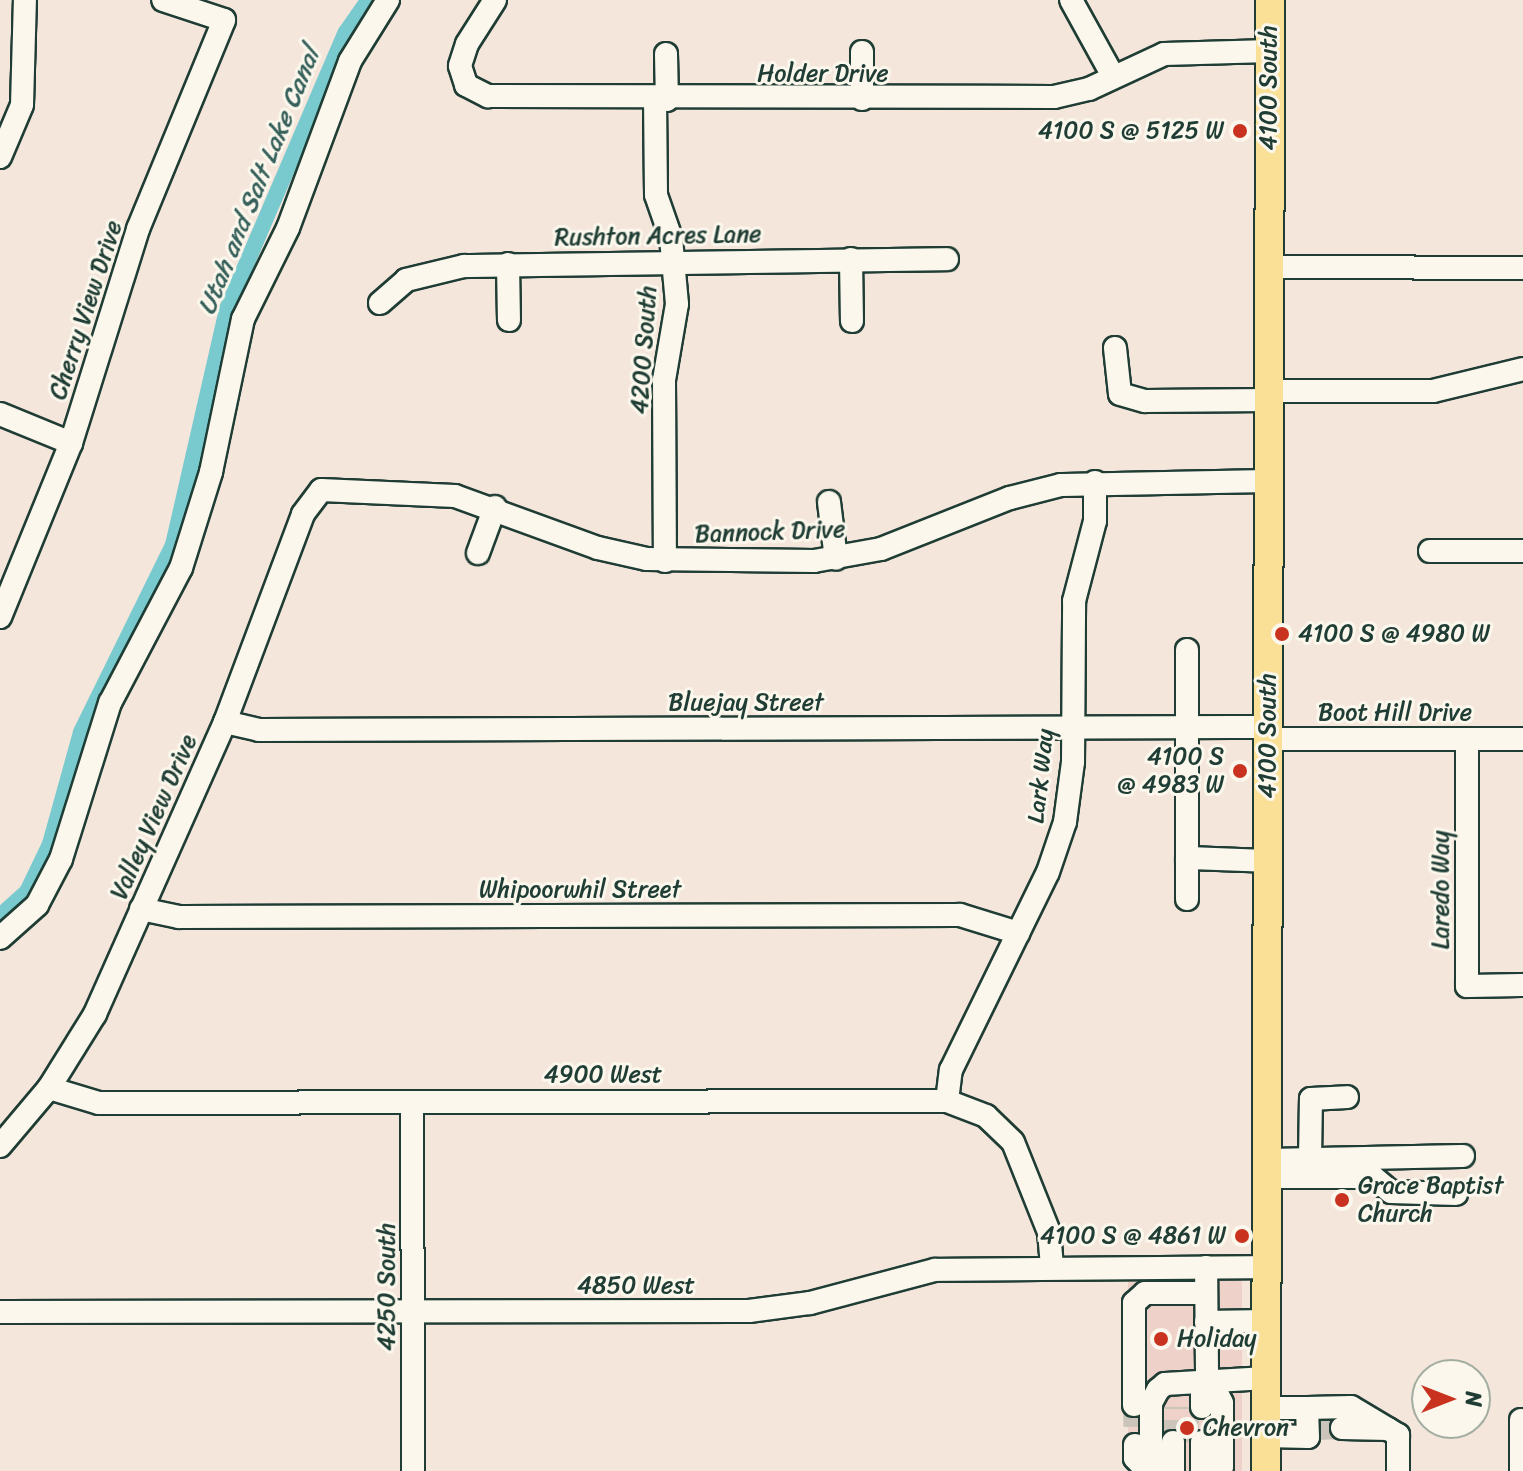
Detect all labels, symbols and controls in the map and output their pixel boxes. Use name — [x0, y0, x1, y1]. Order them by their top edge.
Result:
street label: 4100 South — [1255, 25, 1283, 151]
water label: Utah and Salt Lake Canal — [191, 42, 327, 320]
street label: Holder Drive — [757, 60, 889, 88]
place label: 4100 S @ 5125 W — [1038, 117, 1224, 145]
marker: 4100 S @ 5125 W — [1231, 122, 1249, 140]
street label: Cherry View Drive — [43, 216, 129, 404]
street label: Rushton Acres Lane — [555, 220, 761, 252]
street label: 4200 South — [625, 285, 663, 415]
street label: Bannock Drive — [694, 515, 846, 549]
place label: 4100 S @ 4980 W — [1298, 620, 1490, 648]
marker: 4100 S @ 4980 W — [1273, 625, 1291, 643]
street label: 4100 South — [1254, 673, 1282, 799]
street label: Bluejay Street — [668, 689, 824, 717]
street label: Boot Hill Drive — [1318, 699, 1472, 727]
street label: Lark Way — [1022, 727, 1060, 825]
street label: Valley View Drive — [104, 729, 204, 905]
place label: 4100 S @ 4983 W — [1117, 743, 1224, 799]
marker: 4100 S @ 4983 W — [1231, 762, 1249, 780]
street label: Laredo Way — [1427, 830, 1455, 950]
street label: Whipoorwhil Street — [479, 876, 681, 904]
street label: 4900 West — [544, 1061, 662, 1089]
place label: Grace Baptist Church — [1358, 1172, 1503, 1228]
marker: Grace Baptist Church — [1333, 1191, 1351, 1209]
place label: 4100 S @ 4861 W — [1040, 1222, 1226, 1250]
street label: 4250 South — [373, 1223, 401, 1351]
marker: 4100 S @ 4861 W — [1233, 1227, 1251, 1245]
street label: 4850 West — [577, 1272, 695, 1300]
place label: Holiday — [1177, 1325, 1257, 1353]
marker: Holiday — [1152, 1330, 1170, 1348]
north arrow — [1411, 1359, 1491, 1439]
text: N — [1454, 1391, 1493, 1407]
place label: Chevron — [1203, 1414, 1289, 1442]
marker: Chevron — [1178, 1419, 1196, 1437]

